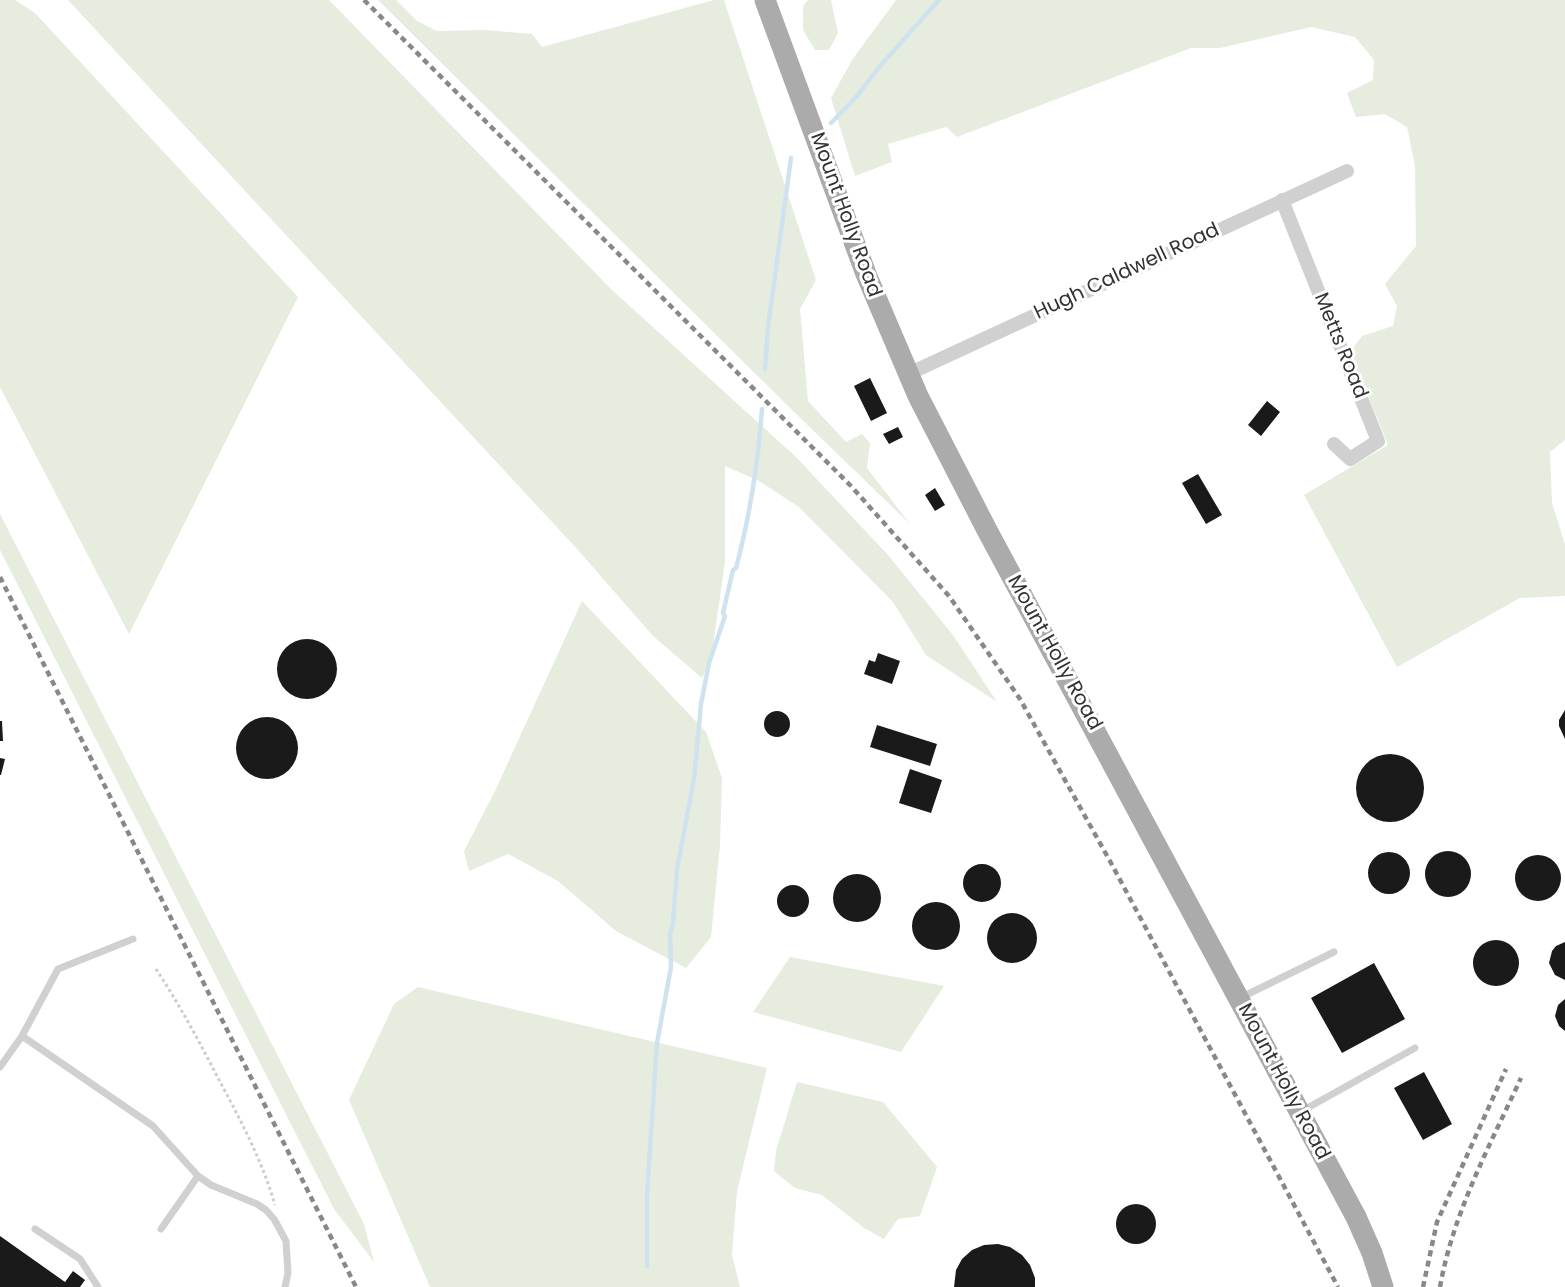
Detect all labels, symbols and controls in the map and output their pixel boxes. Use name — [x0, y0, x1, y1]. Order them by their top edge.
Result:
street label: Mount Holly Road — [804, 129, 886, 301]
street label: Hugh Caldwell Road — [1031, 219, 1223, 325]
street label: Metts Road — [1308, 290, 1372, 402]
street label: Mount Holly Road — [1001, 571, 1107, 735]
street label: Mount Holly Road — [1232, 1000, 1334, 1164]

